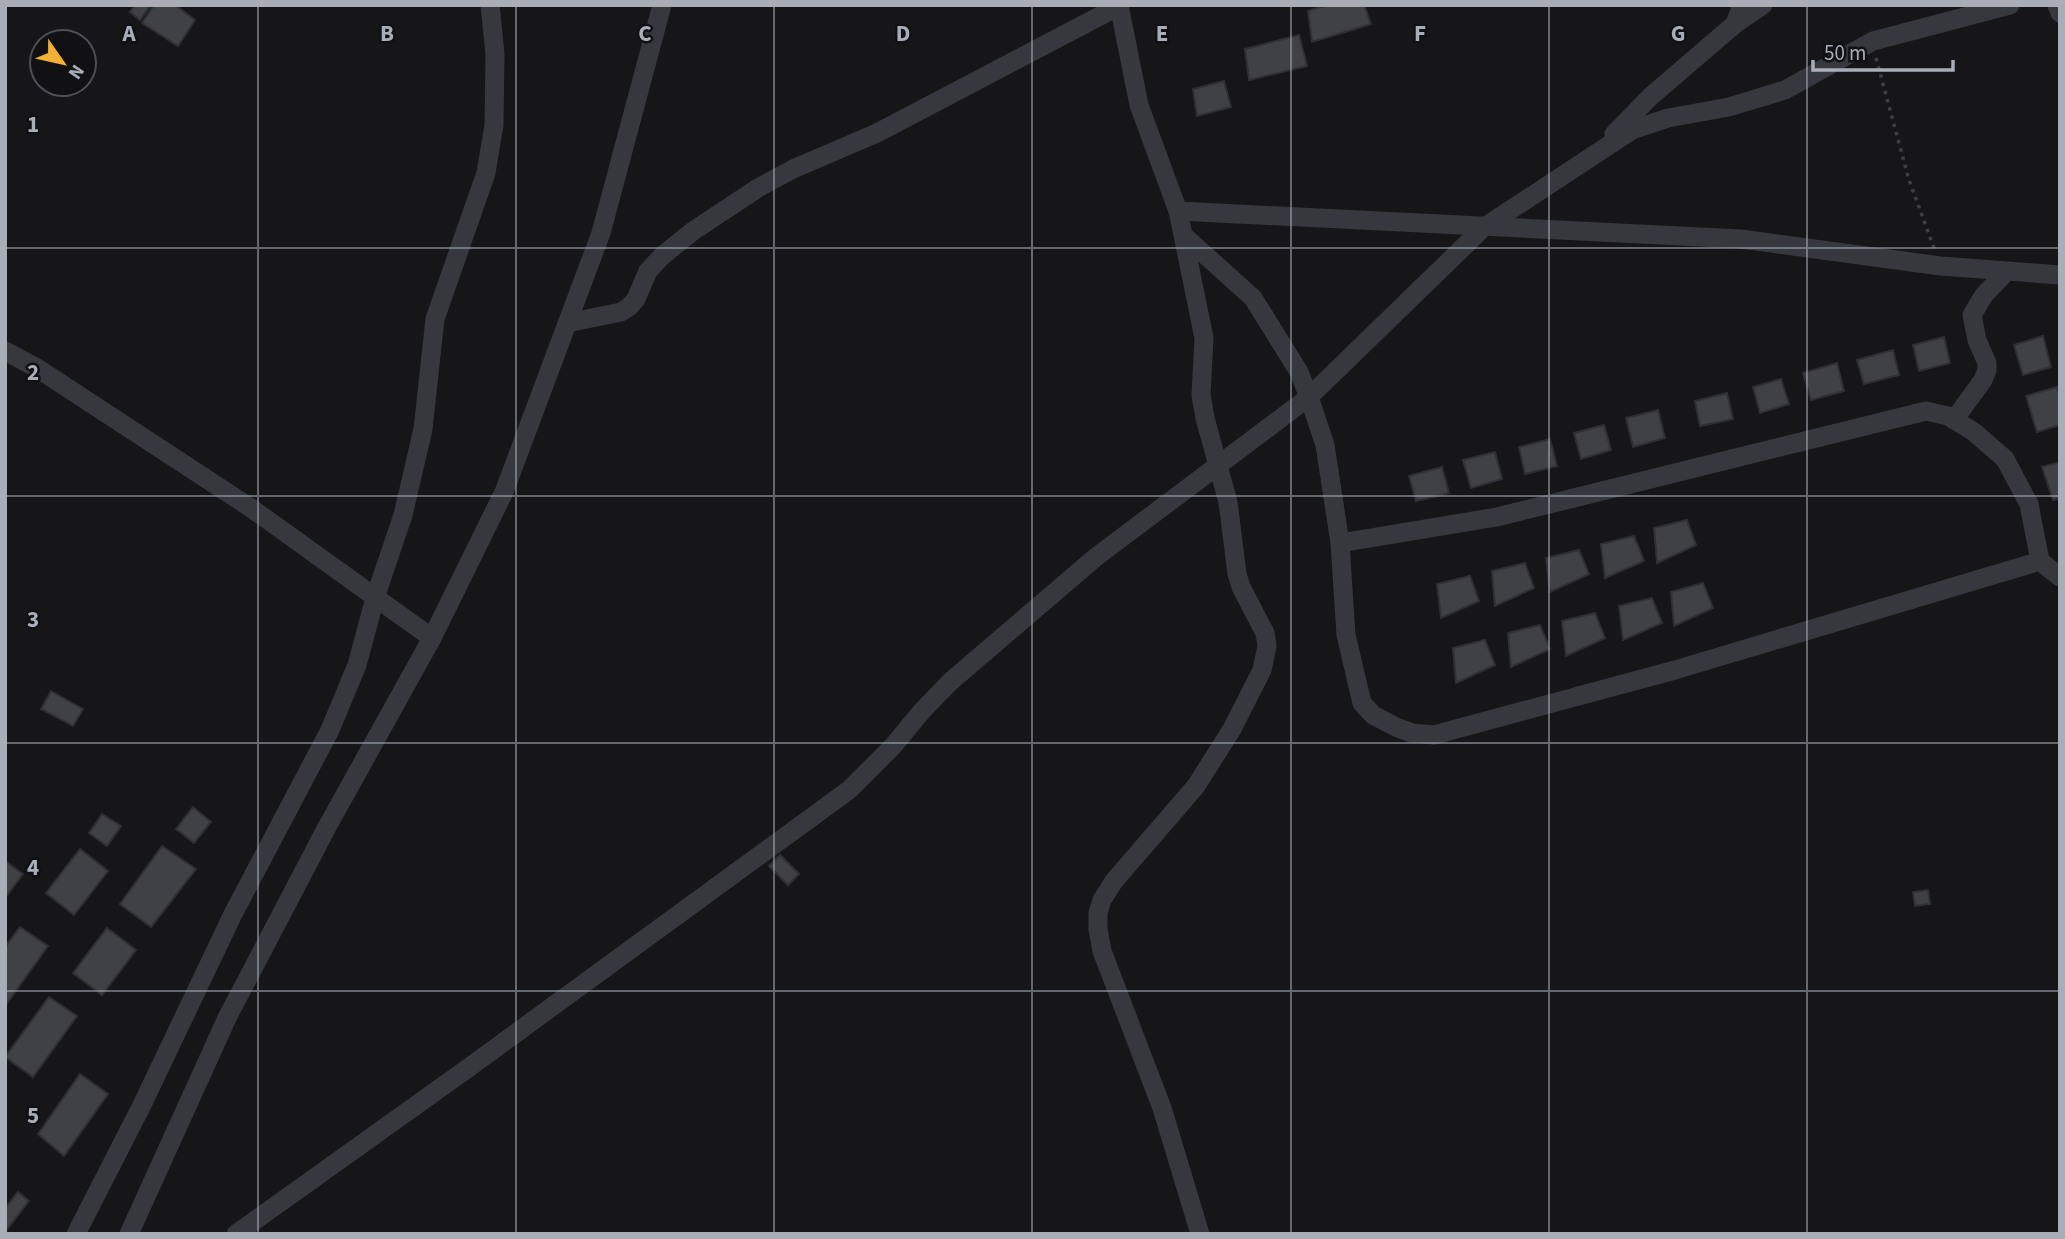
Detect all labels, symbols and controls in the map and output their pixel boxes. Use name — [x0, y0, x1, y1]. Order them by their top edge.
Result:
text: A — [121, 17, 136, 50]
text: B — [380, 17, 394, 50]
text: C — [638, 17, 652, 50]
text: D — [896, 17, 910, 50]
text: E — [1156, 17, 1168, 50]
text: F — [1414, 17, 1426, 50]
text: G — [1671, 17, 1685, 50]
north arrow — [28, 28, 98, 98]
scale bar — [1813, 28, 1953, 72]
text: 50 m — [1824, 38, 1866, 68]
text: N — [61, 59, 91, 84]
text: 1 — [27, 108, 39, 141]
text: 2 — [27, 356, 39, 389]
text: 3 — [27, 603, 39, 636]
text: 4 — [27, 851, 39, 884]
text: 5 — [27, 1099, 39, 1132]

